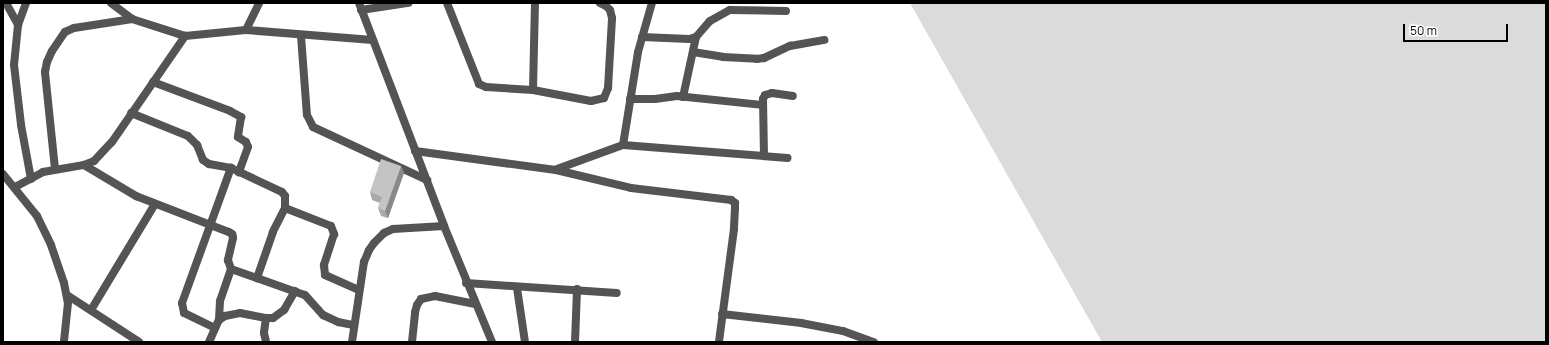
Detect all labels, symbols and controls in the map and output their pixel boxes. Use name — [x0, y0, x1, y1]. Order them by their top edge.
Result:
scale bar — [1405, 16, 1510, 42]
text: 50 m — [1410, 22, 1437, 39]

